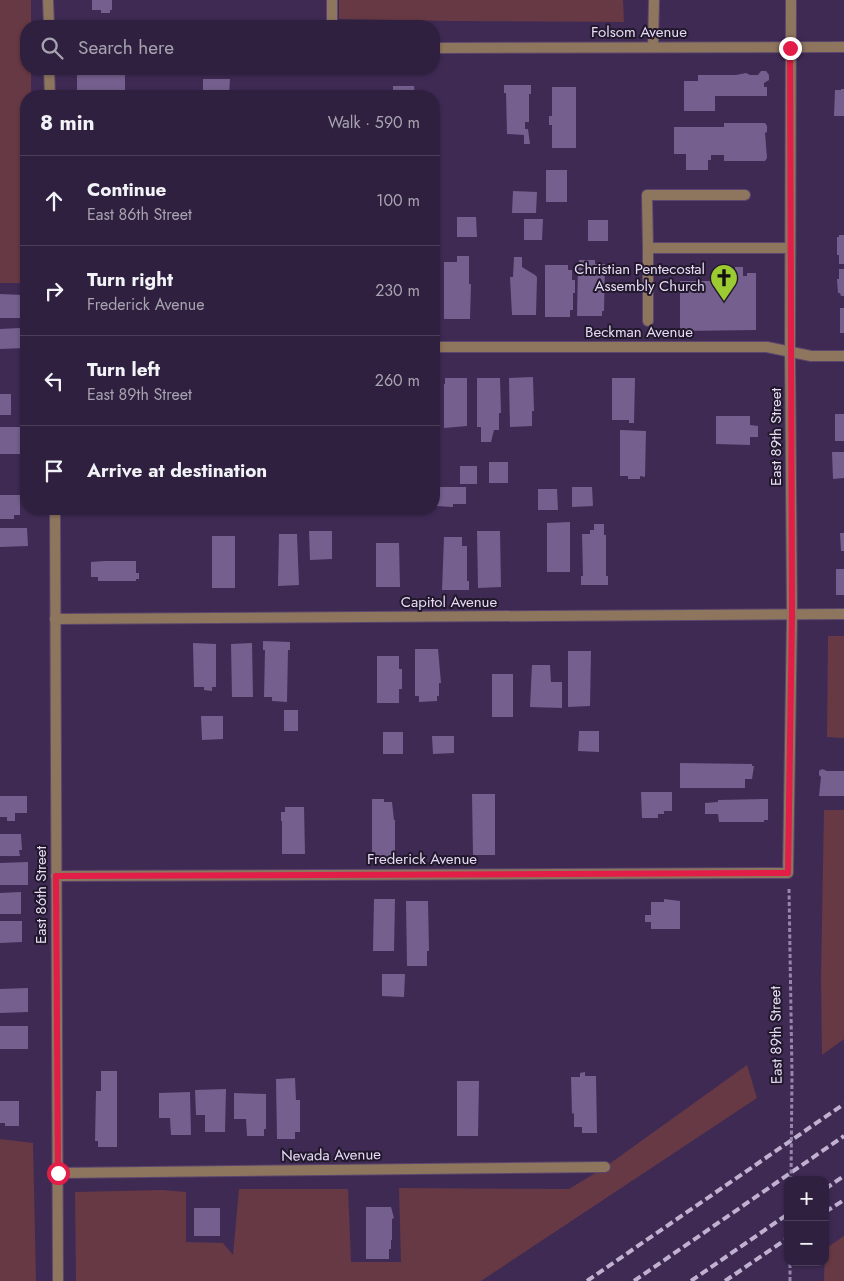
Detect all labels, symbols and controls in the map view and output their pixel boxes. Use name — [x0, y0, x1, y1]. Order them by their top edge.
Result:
search box — [20, 20, 440, 75]
street label: Folsom Avenue — [591, 21, 687, 43]
icon: search — [38, 34, 66, 62]
text: Search here — [78, 34, 174, 61]
route end — [779, 37, 802, 60]
text: 8 min — [40, 108, 95, 138]
text: Walk · 590 m — [328, 111, 420, 134]
text: Continue — [87, 176, 166, 203]
icon: ahead — [40, 187, 68, 215]
text: 100 m — [376, 189, 420, 212]
text: East 86th Street — [87, 203, 192, 226]
place label: Christian Pentecostal Assembly Church — [574, 258, 705, 297]
church icon: Christian Pentecostal Assembly Church — [709, 263, 739, 302]
text: Turn right — [87, 266, 173, 293]
icon: right — [40, 277, 68, 305]
text: 230 m — [375, 279, 420, 302]
text: Frederick Avenue — [87, 293, 205, 316]
street label: Beckman Avenue — [585, 321, 693, 343]
text: Turn left — [87, 356, 160, 383]
icon: left — [40, 367, 68, 395]
text: 260 m — [375, 369, 420, 392]
text: East 89th Street — [87, 383, 192, 406]
street label: East 89th Street — [765, 388, 787, 486]
icon: arrive — [40, 457, 68, 485]
text: Arrive at destination — [87, 457, 267, 484]
street label: Capitol Avenue — [401, 591, 497, 613]
street label: East 86th Street — [30, 846, 52, 944]
street label: Frederick Avenue — [367, 848, 477, 870]
street label: East 89th Street — [764, 985, 788, 1084]
street label: Nevada Avenue — [281, 1143, 381, 1167]
route start — [47, 1162, 70, 1185]
map controls — [784, 1176, 829, 1266]
button: + — [784, 1176, 829, 1221]
button: − — [784, 1221, 829, 1266]

